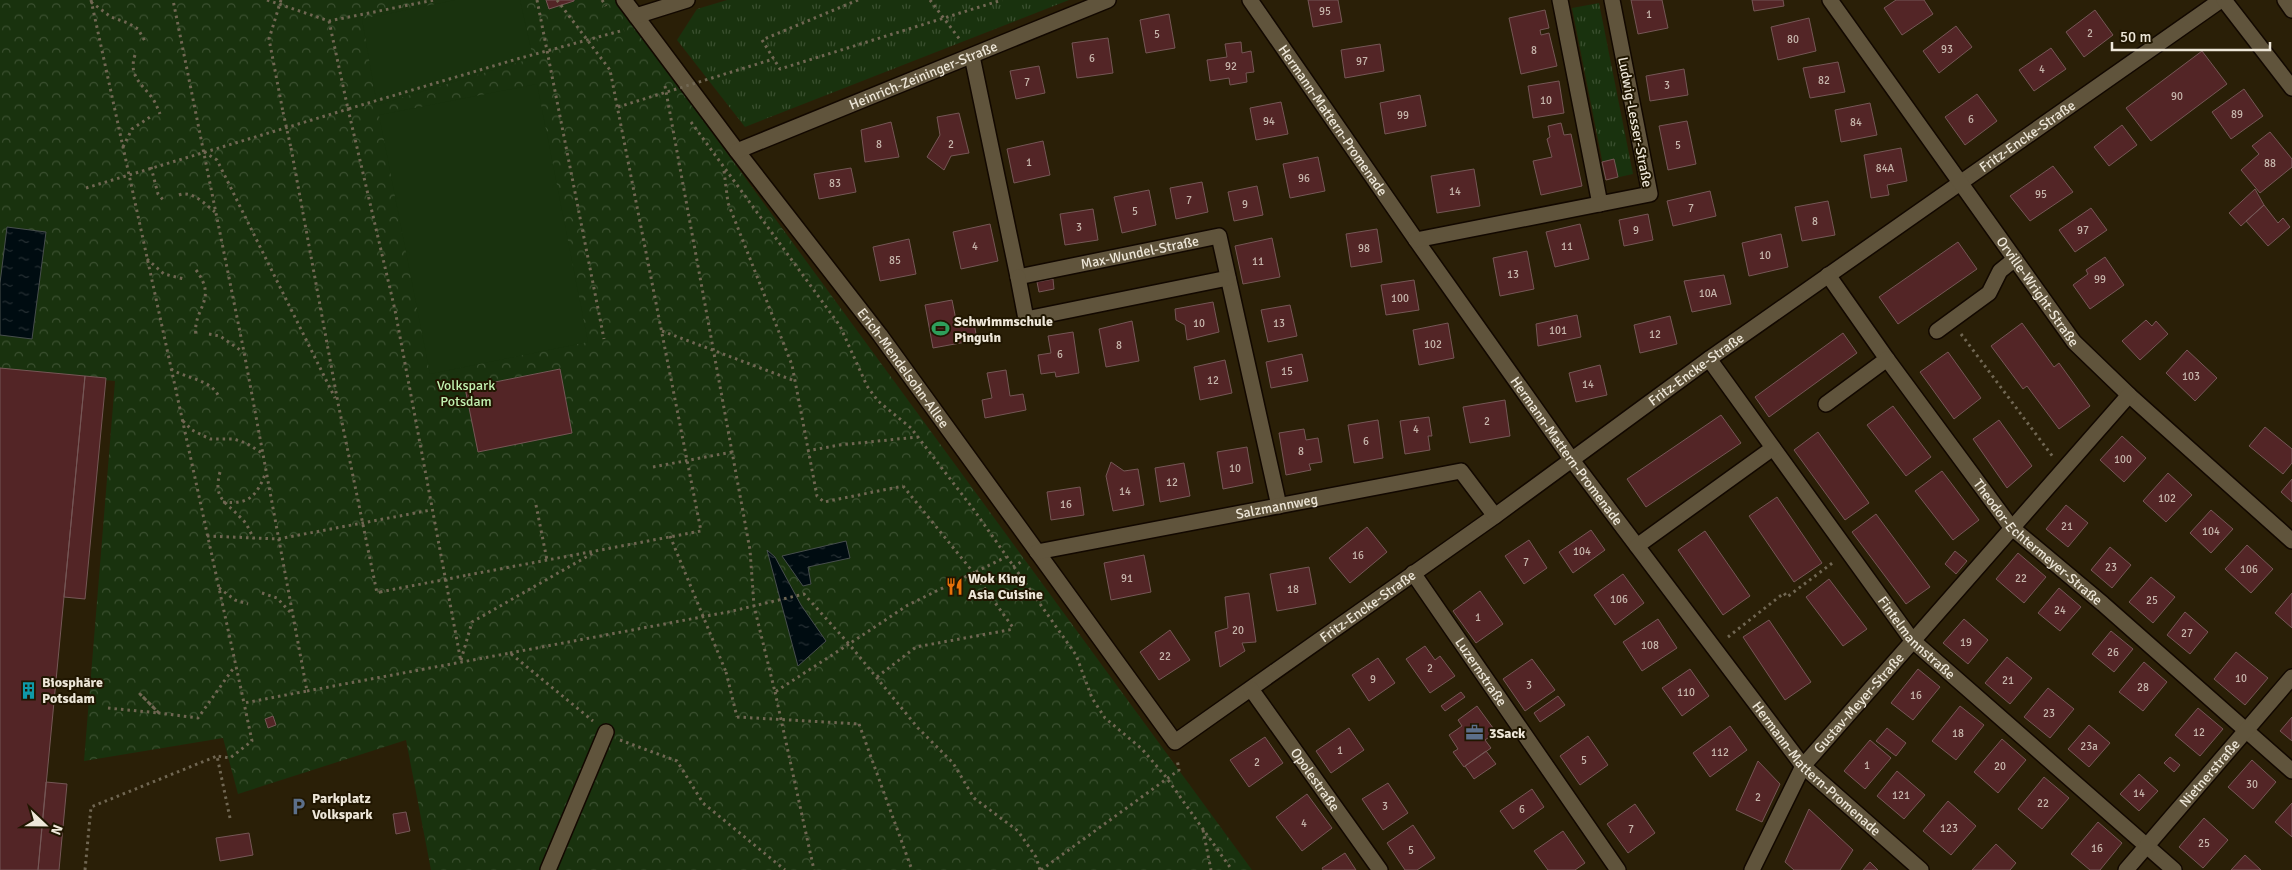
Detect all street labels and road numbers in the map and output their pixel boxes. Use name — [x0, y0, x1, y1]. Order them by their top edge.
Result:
street label: Heinrich-Zeininger-Straße — [847, 37, 1000, 113]
street label: Hermann-Mattern-Promenade — [1275, 41, 1391, 199]
street label: Ludwig-Lesser-Straße — [1614, 55, 1656, 189]
street label: Fritz-Encke-Straße — [1976, 96, 2079, 176]
street label: Max-Wundel-Straße — [1079, 232, 1200, 273]
street label: Orville-Wright-Straße — [1993, 233, 2083, 350]
street label: Erich-Mendelsohn-Allee — [854, 304, 953, 431]
street label: Fritz-Encke-Straße — [1645, 329, 1747, 409]
street label: Hermann-Mattern-Promenade — [1507, 373, 1627, 529]
street label: Theodor-Echtermeyer-Straße — [1970, 475, 2106, 609]
street label: Salzmannweg — [1234, 490, 1319, 522]
street label: Fritz-Encke-Straße — [1316, 566, 1419, 646]
street label: Fintelmannstraße — [1875, 593, 1959, 683]
street label: Luzernstraße — [1452, 634, 1511, 709]
street label: Gustav-Meyer-Straße — [1810, 649, 1907, 757]
street label: Hermann-Mattern-Promenade — [1749, 698, 1884, 839]
street label: Nietnerstraße — [2176, 736, 2243, 810]
street label: Opolestraße — [1287, 744, 1344, 814]

